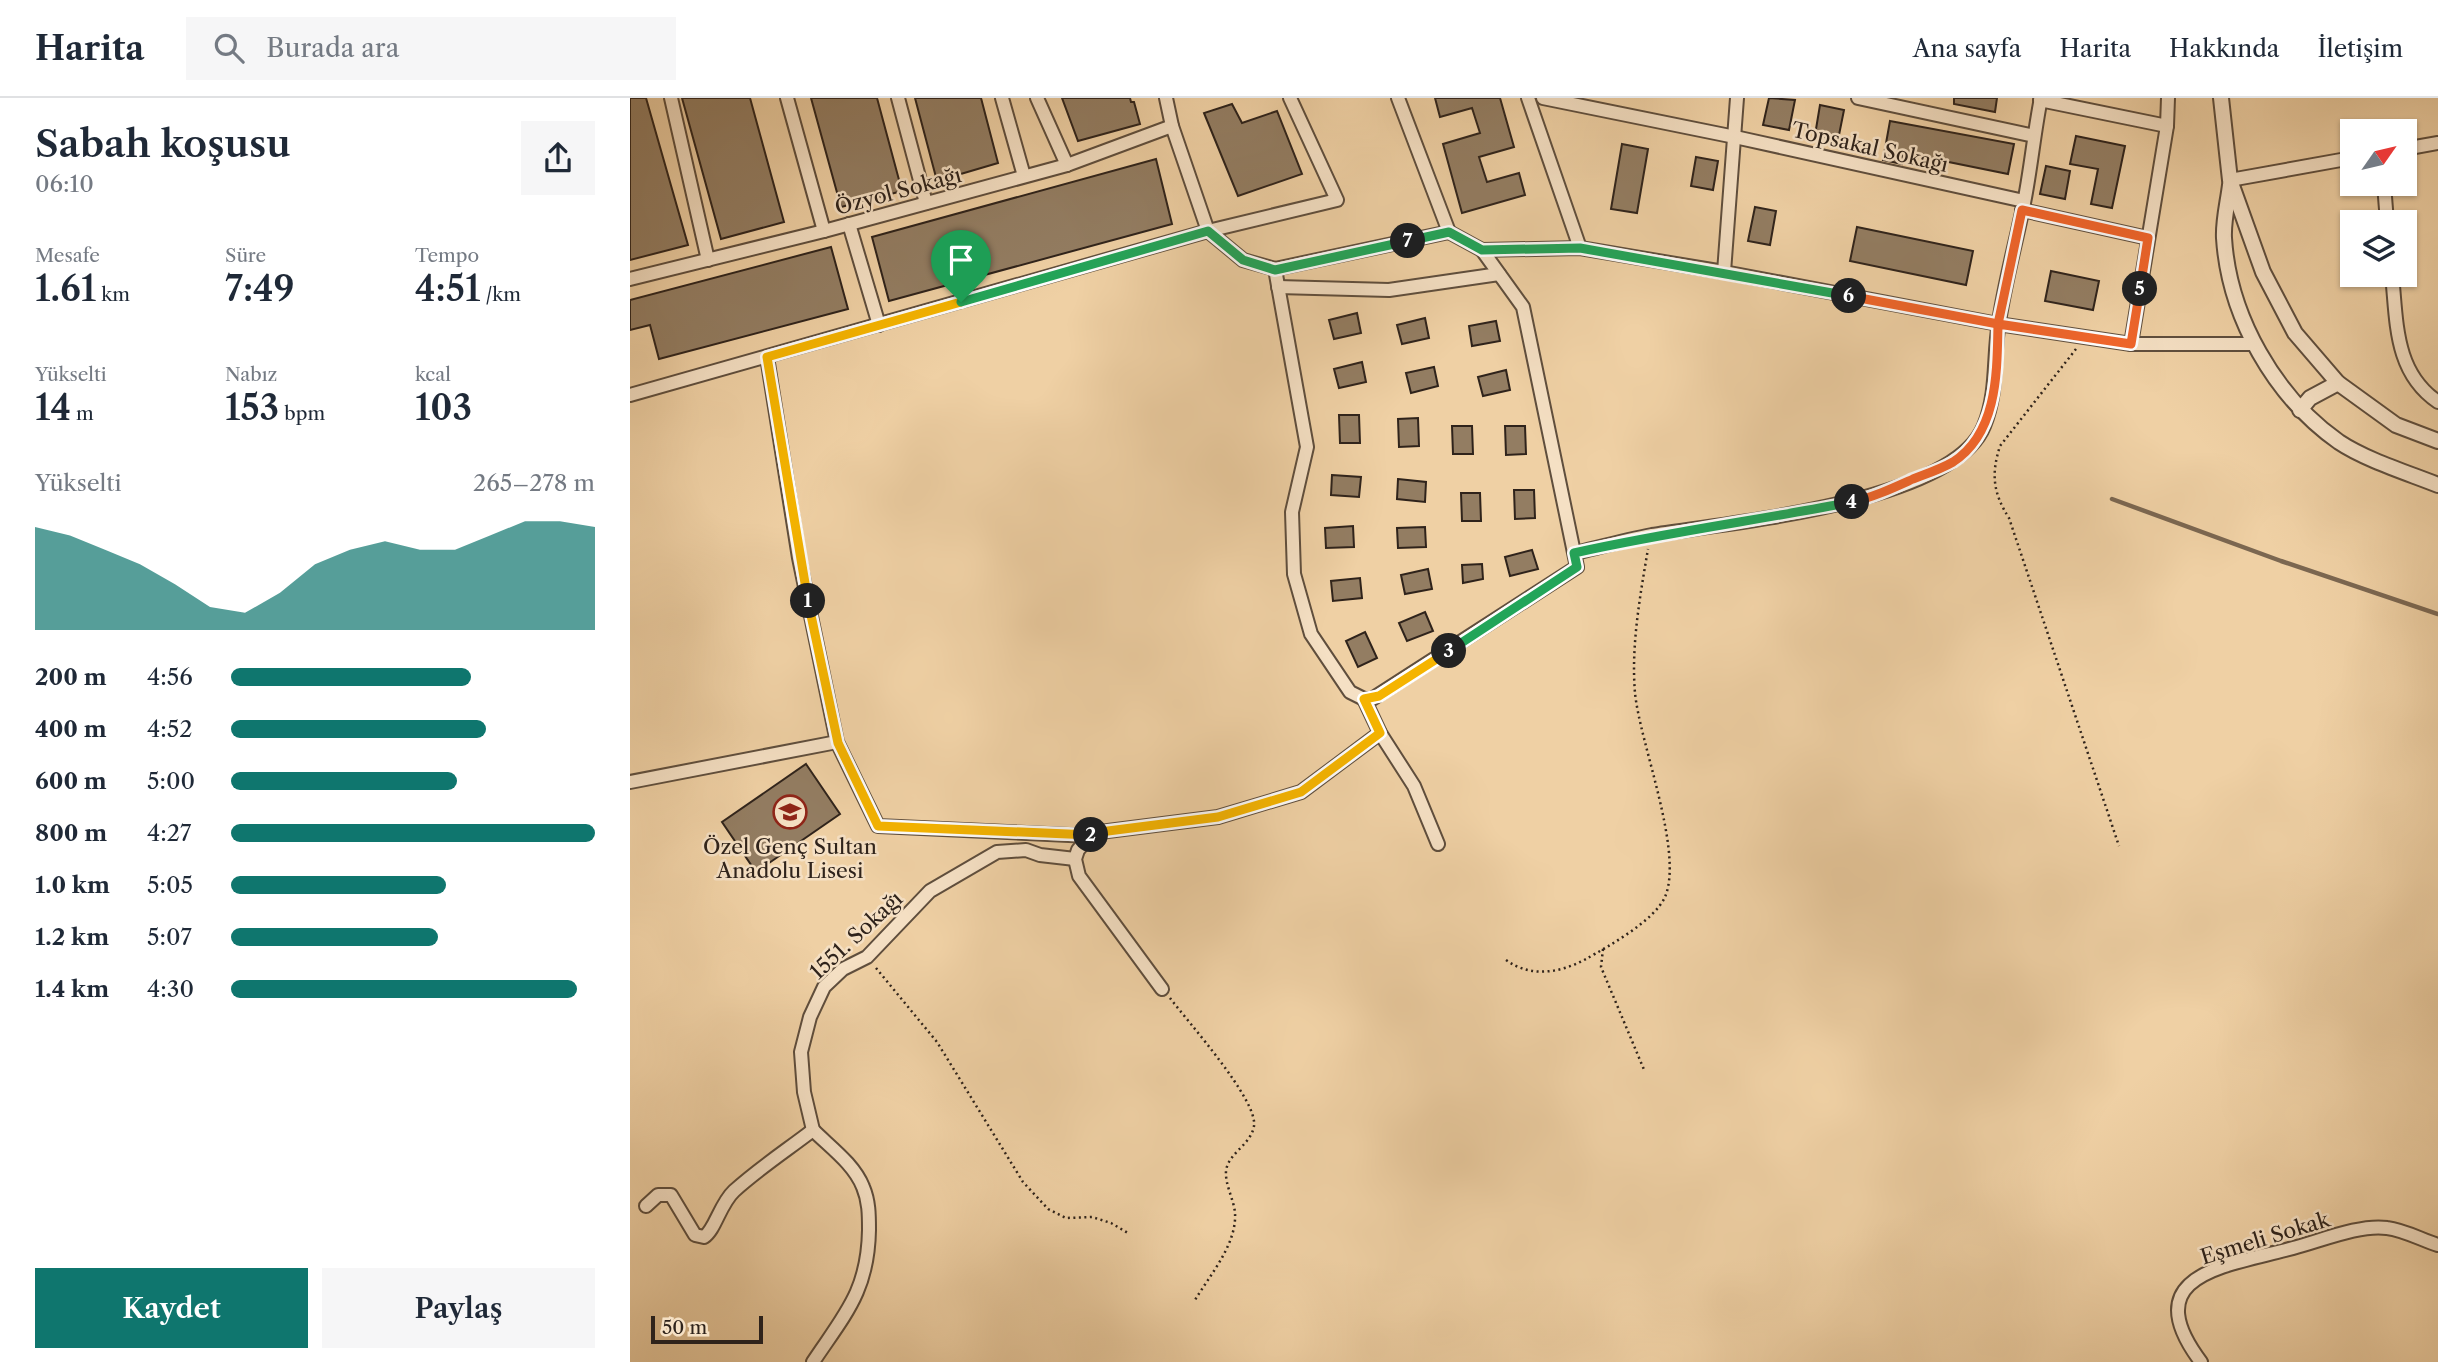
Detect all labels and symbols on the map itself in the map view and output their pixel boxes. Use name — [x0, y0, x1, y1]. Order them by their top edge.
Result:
street label: Topsakal Sokağı — [1789, 117, 1951, 177]
north arrow — [2340, 119, 2417, 196]
street label: Özyol Sokağı — [832, 162, 964, 220]
pin: 7 — [1390, 223, 1426, 258]
pin — [931, 230, 991, 302]
pin: 5 — [2122, 272, 2158, 306]
pin: 6 — [1832, 278, 1866, 314]
pin: 4 — [1834, 484, 1870, 520]
pin: 1 — [790, 584, 826, 618]
pin: 3 — [1432, 634, 1466, 668]
school or university icon: Özel Genç Sultan Anadolu Lisesi — [771, 793, 809, 831]
pin: 2 — [1074, 818, 1108, 852]
place label: Özel Genç Sultan Anadolu Lisesi — [703, 834, 877, 883]
street label: 1551. Sokağı — [805, 886, 907, 984]
street label: Eşmeli Sokak — [2197, 1206, 2333, 1269]
scale bar — [651, 1313, 763, 1345]

